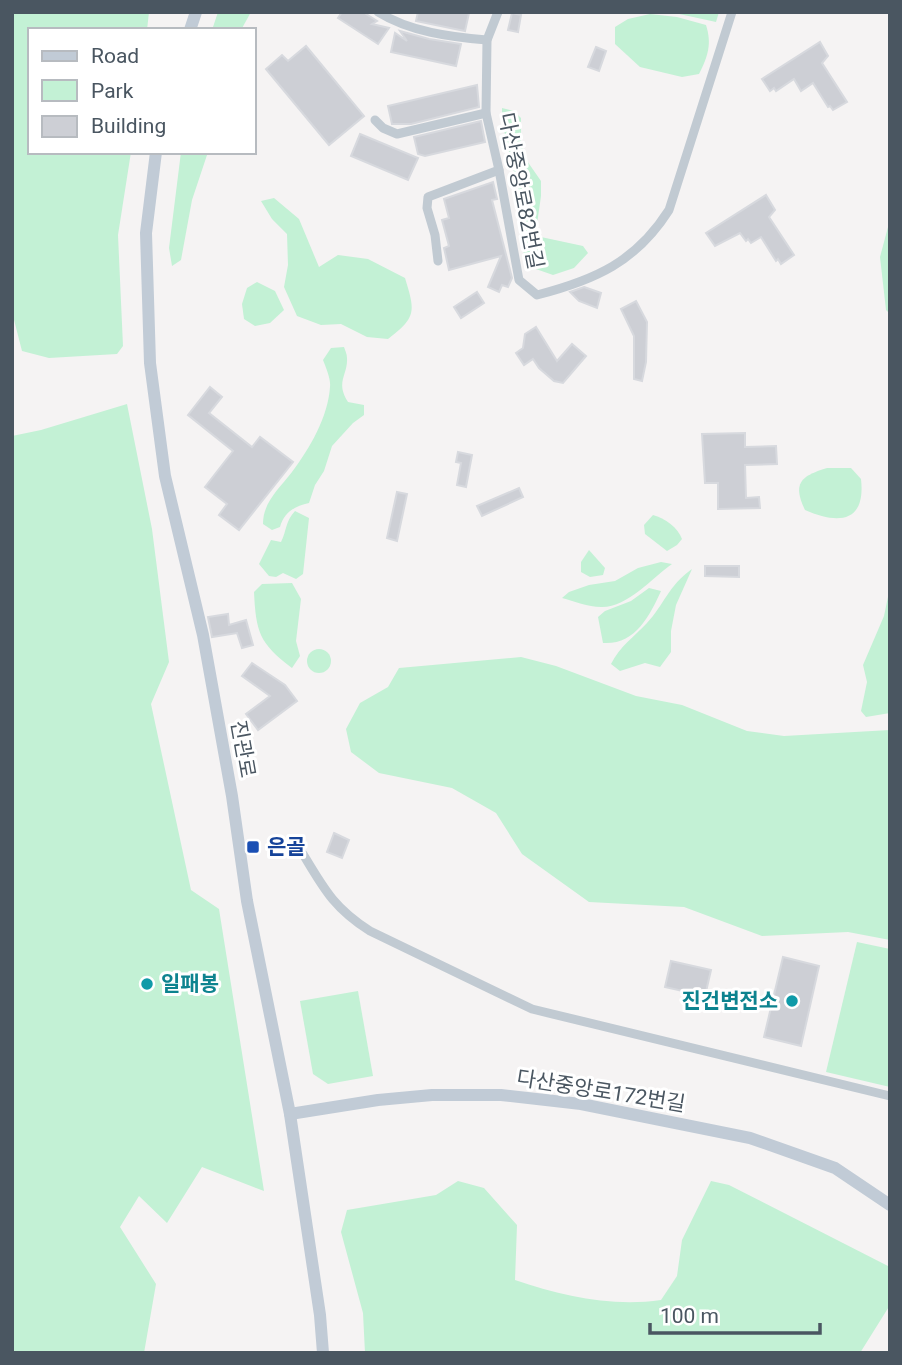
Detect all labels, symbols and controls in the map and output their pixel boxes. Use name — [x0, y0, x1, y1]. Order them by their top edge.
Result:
legend — [28, 28, 256, 154]
text: Road — [91, 44, 139, 68]
text: Park — [91, 79, 134, 103]
street label: 다산중앙로82번길 — [494, 111, 548, 271]
text: Building — [91, 114, 166, 138]
street label: 진관로 — [226, 718, 260, 780]
place label: 은골 — [267, 835, 306, 859]
marker: 은골 — [245, 839, 261, 855]
place label: 일패봉 — [161, 972, 219, 996]
marker: 일패봉 — [139, 976, 155, 992]
place label: 진건변전소 — [681, 989, 778, 1013]
marker: 진건변전소 — [784, 993, 800, 1009]
street label: 다산중앙로172번길 — [515, 1066, 687, 1116]
scale bar — [650, 1292, 820, 1336]
text: 100 m — [660, 1304, 719, 1328]

